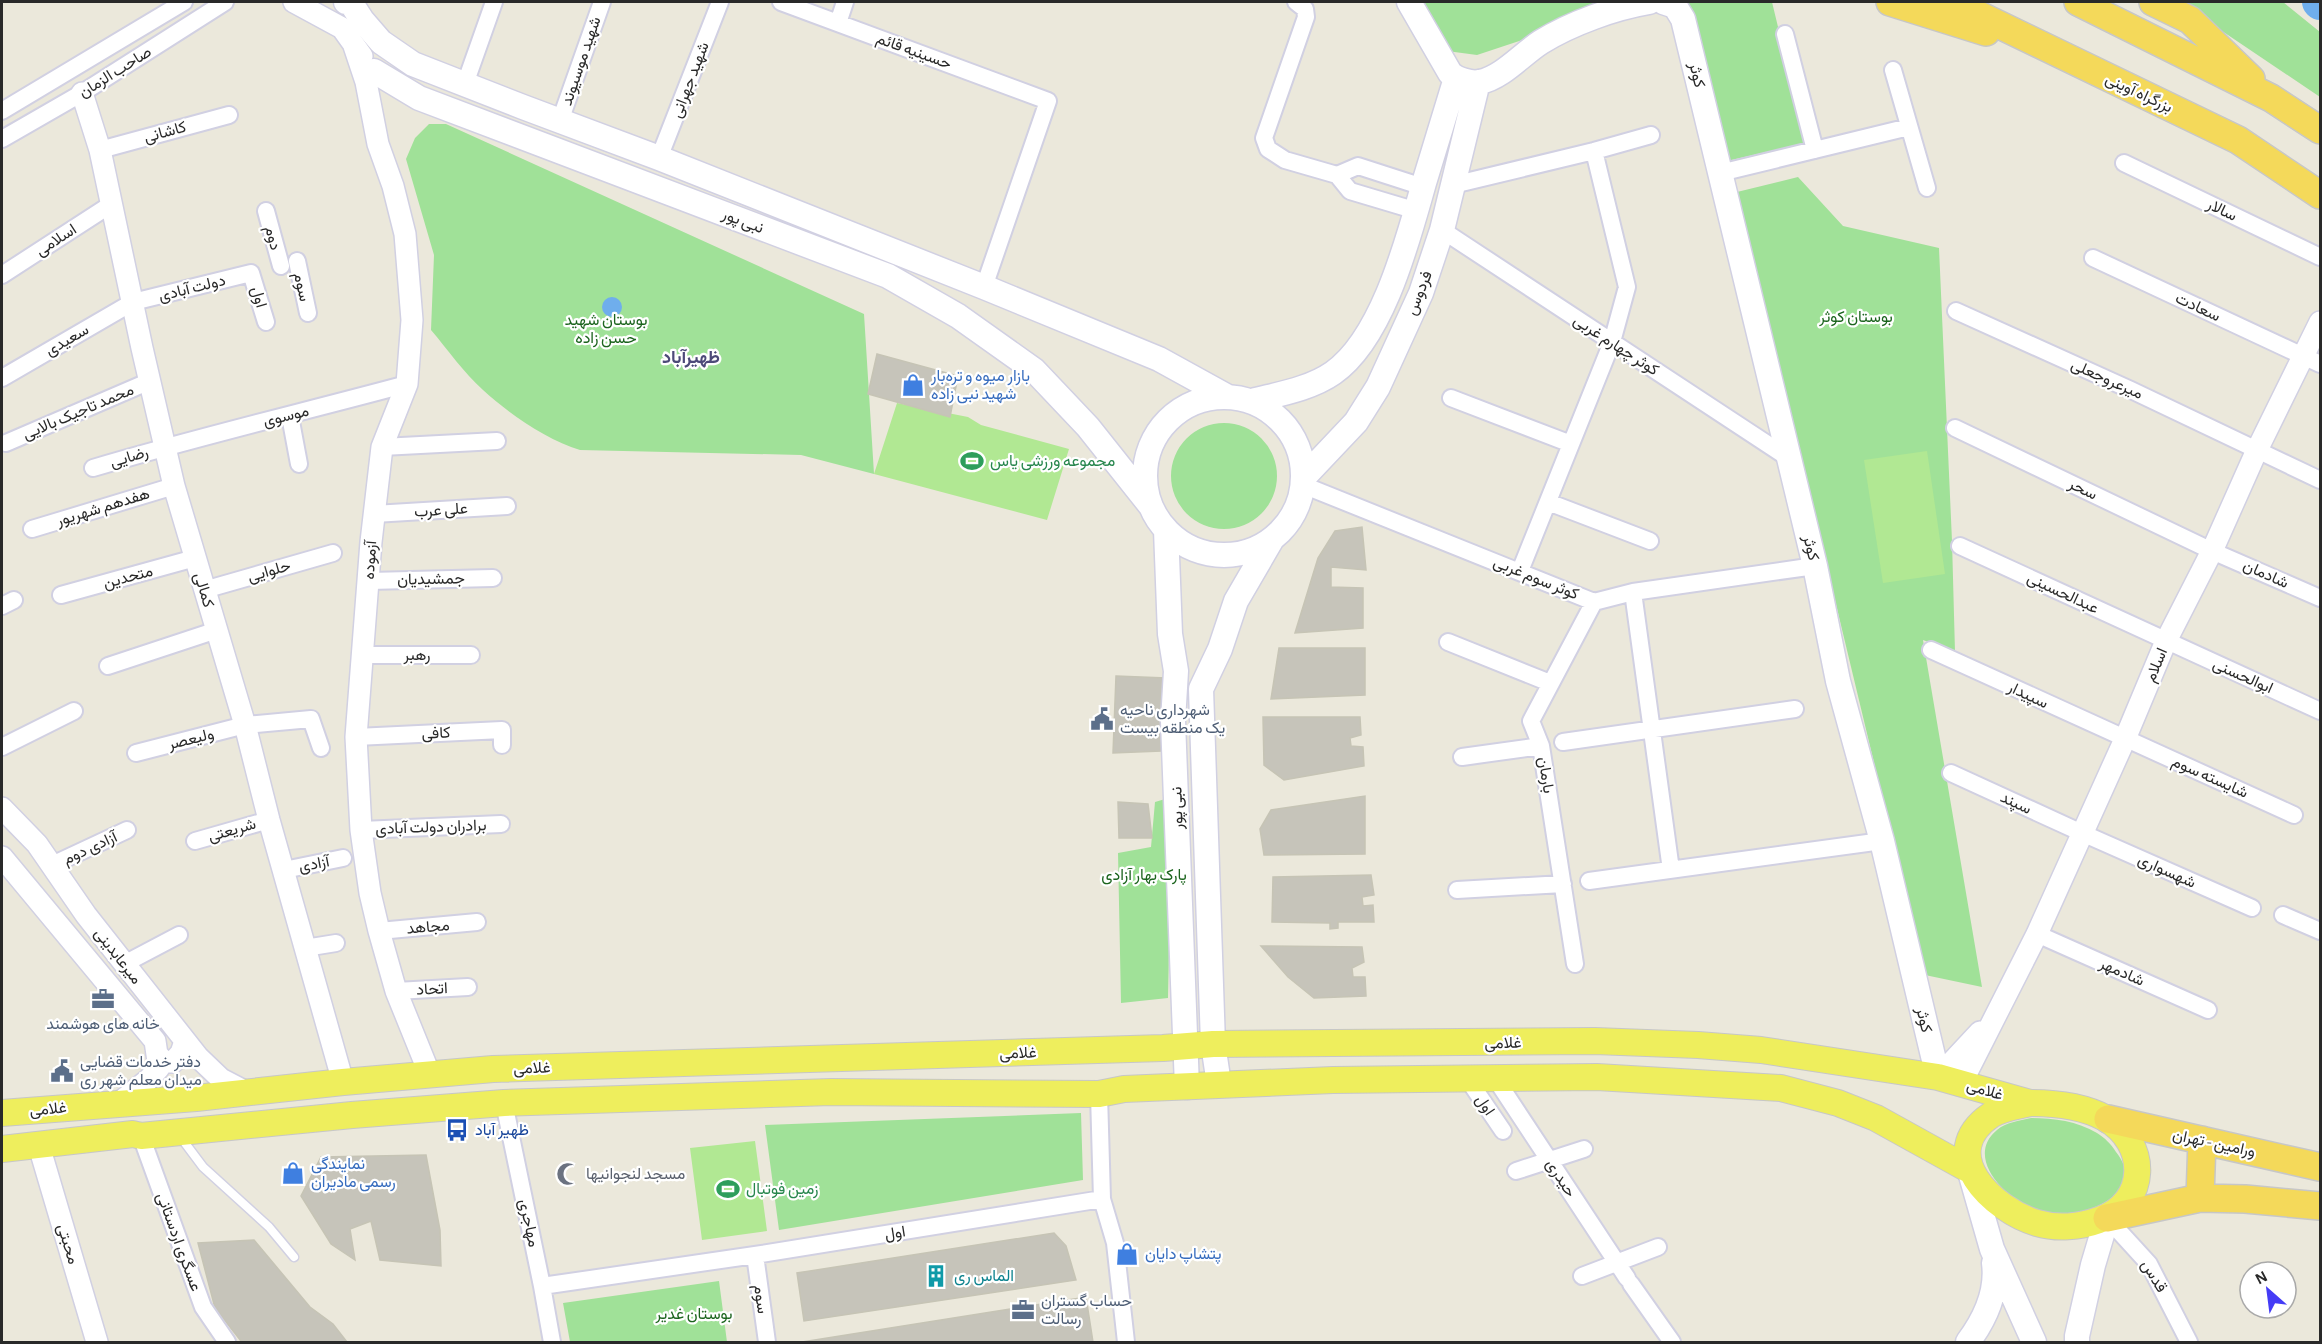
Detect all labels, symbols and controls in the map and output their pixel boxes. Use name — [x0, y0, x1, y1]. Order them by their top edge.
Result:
street label: شهید موسیوند — [558, 15, 606, 108]
street label: حسینیه قائم — [874, 30, 954, 74]
street label: شهید جهرانی — [668, 40, 714, 121]
street label: صاحب الزمان — [76, 43, 155, 102]
street label: کوثر — [1684, 60, 1708, 90]
street label: بزرگراه آوینی — [2102, 70, 2175, 117]
street label: کاشانی — [142, 119, 188, 147]
street label: سالار — [2203, 195, 2240, 226]
street label: نبی پور — [718, 205, 766, 239]
street label: اسلامی — [33, 221, 80, 261]
street label: دوم — [260, 224, 284, 252]
street label: فردوس — [1403, 269, 1437, 318]
street label: سوم — [289, 271, 313, 303]
street label: دولت آبادی — [157, 272, 228, 306]
street label: اول — [246, 285, 270, 310]
street label: سعادت — [2173, 290, 2223, 324]
park label: بوستان کوثر — [1818, 309, 1893, 327]
park label: بوستان شهید حسن زاده — [564, 312, 648, 348]
street label: کوثر چهارم غربی — [1569, 312, 1661, 381]
street label: سعیدی — [42, 321, 93, 361]
district label: ظهیرآباد — [662, 348, 720, 368]
street label: میرعروجعلی — [2068, 356, 2145, 404]
place label: بازار میوه و تره‌بار شهید نبی زاده — [930, 368, 1030, 404]
shop icon: بازار میوه و تره‌بار شهید نبی زاده — [900, 372, 926, 398]
street label: محمد تاجیک بالایی — [20, 381, 137, 444]
street label: موسوی — [261, 403, 311, 431]
street label: رضایی — [108, 444, 151, 472]
sports icon: مجموعه ورزشی یاس — [959, 448, 985, 474]
place label: مجموعه ورزشی یاس — [990, 453, 1115, 471]
street label: سحر — [2064, 475, 2100, 504]
street label: هفدهم شهریور — [53, 485, 152, 531]
street label: علی عرب — [414, 500, 468, 522]
street label: کوثر — [1798, 533, 1822, 563]
street label: آزموده — [361, 539, 381, 580]
street label: کوثر سوم غربی — [1490, 554, 1581, 604]
street label: حلوایی — [246, 557, 293, 587]
street label: شادمان — [2240, 557, 2291, 592]
street label: متحدین — [101, 563, 155, 593]
street label: جمشیدیان — [397, 570, 465, 589]
street label: عبدالحسینی — [2024, 570, 2101, 618]
street label: کمالی — [189, 571, 217, 610]
street label: اسلام — [2142, 646, 2172, 685]
street label: رهبر — [402, 647, 431, 665]
street label: ابوالحسنی — [2210, 656, 2276, 698]
street label: سپیدار — [2003, 678, 2051, 714]
place label: شهرداری ناحیه یک منطقه بیست — [1120, 702, 1225, 737]
public building icon: شهرداری ناحیه یک منطقه بیست — [1089, 706, 1115, 732]
street label: کافی — [421, 724, 451, 743]
street label: ولیعصر — [165, 726, 216, 755]
street label: شایسته سوم — [2169, 753, 2251, 803]
street label: بارمان — [1533, 756, 1557, 795]
street label: نبی پور — [1168, 786, 1189, 831]
street label: سپند — [1997, 789, 2034, 820]
street label: شریعتی — [206, 816, 258, 846]
street label: برادران دولت آبادی — [375, 817, 487, 839]
street label: آزادی دوم — [60, 828, 122, 869]
street label: شهسواری — [2135, 851, 2198, 893]
street label: آزادی — [297, 853, 332, 877]
park label: پارک بهار آزادی — [1101, 867, 1187, 886]
street label: مجاهد — [406, 917, 450, 938]
street label: میرعابدینی — [90, 925, 145, 988]
street label: شادمهر — [2095, 955, 2147, 991]
street label: اتحاد — [416, 980, 448, 998]
office icon: خانه های هوشمند — [90, 986, 116, 1012]
street label: کوثر — [1911, 1005, 1935, 1035]
place label: خانه های هوشمند — [46, 1016, 160, 1034]
street label: غلامی — [1484, 1035, 1522, 1053]
street label: غلامی — [999, 1044, 1037, 1064]
place label: دفتر خدمات قضایی میدان معلم شهر ری — [80, 1054, 202, 1090]
public building icon: دفتر خدمات قضایی میدان معلم شهر ری — [49, 1058, 75, 1084]
street label: غلامی — [513, 1059, 551, 1079]
street label: غلامی — [1964, 1077, 2005, 1105]
street label: اول — [1471, 1092, 1498, 1119]
street label: غلامی — [29, 1099, 67, 1121]
bus stop icon: ظهیر آباد — [444, 1117, 470, 1143]
place label: ظهیر آباد — [475, 1122, 529, 1140]
street label: ورامین - تهران — [2171, 1126, 2257, 1162]
place label: نمایندگی رسمی مادیران — [311, 1156, 396, 1192]
street label: حیدری — [1541, 1156, 1579, 1201]
shop icon: نمایندگی رسمی مادیران — [280, 1160, 306, 1186]
mosque icon: مسجد لنجوانیها — [555, 1161, 581, 1187]
place label: مسجد لنجوانیها — [586, 1166, 685, 1184]
sports icon: زمین فوتبال — [715, 1176, 741, 1202]
place label: زمین فوتبال — [746, 1181, 819, 1199]
street label: عسگری اردستانی — [152, 1191, 204, 1294]
street label: مهاجری — [514, 1197, 542, 1249]
street label: محبتی — [52, 1222, 82, 1267]
street label: اول — [883, 1223, 907, 1245]
shop icon: پتشاپ دایان — [1114, 1241, 1140, 1267]
place label: پتشاپ دایان — [1145, 1246, 1221, 1265]
street label: قدس — [2136, 1257, 2170, 1296]
north arrow — [2238, 1260, 2298, 1320]
building icon: الماس ری — [923, 1263, 949, 1289]
place label: الماس ری — [954, 1268, 1014, 1286]
text: N — [2253, 1268, 2270, 1287]
street label: سوم — [749, 1283, 771, 1315]
place label: حساب گستران رسالت — [1041, 1293, 1132, 1329]
office icon: حساب گستران رسالت — [1010, 1297, 1036, 1323]
park label: بوستان غدیر — [655, 1306, 732, 1324]

